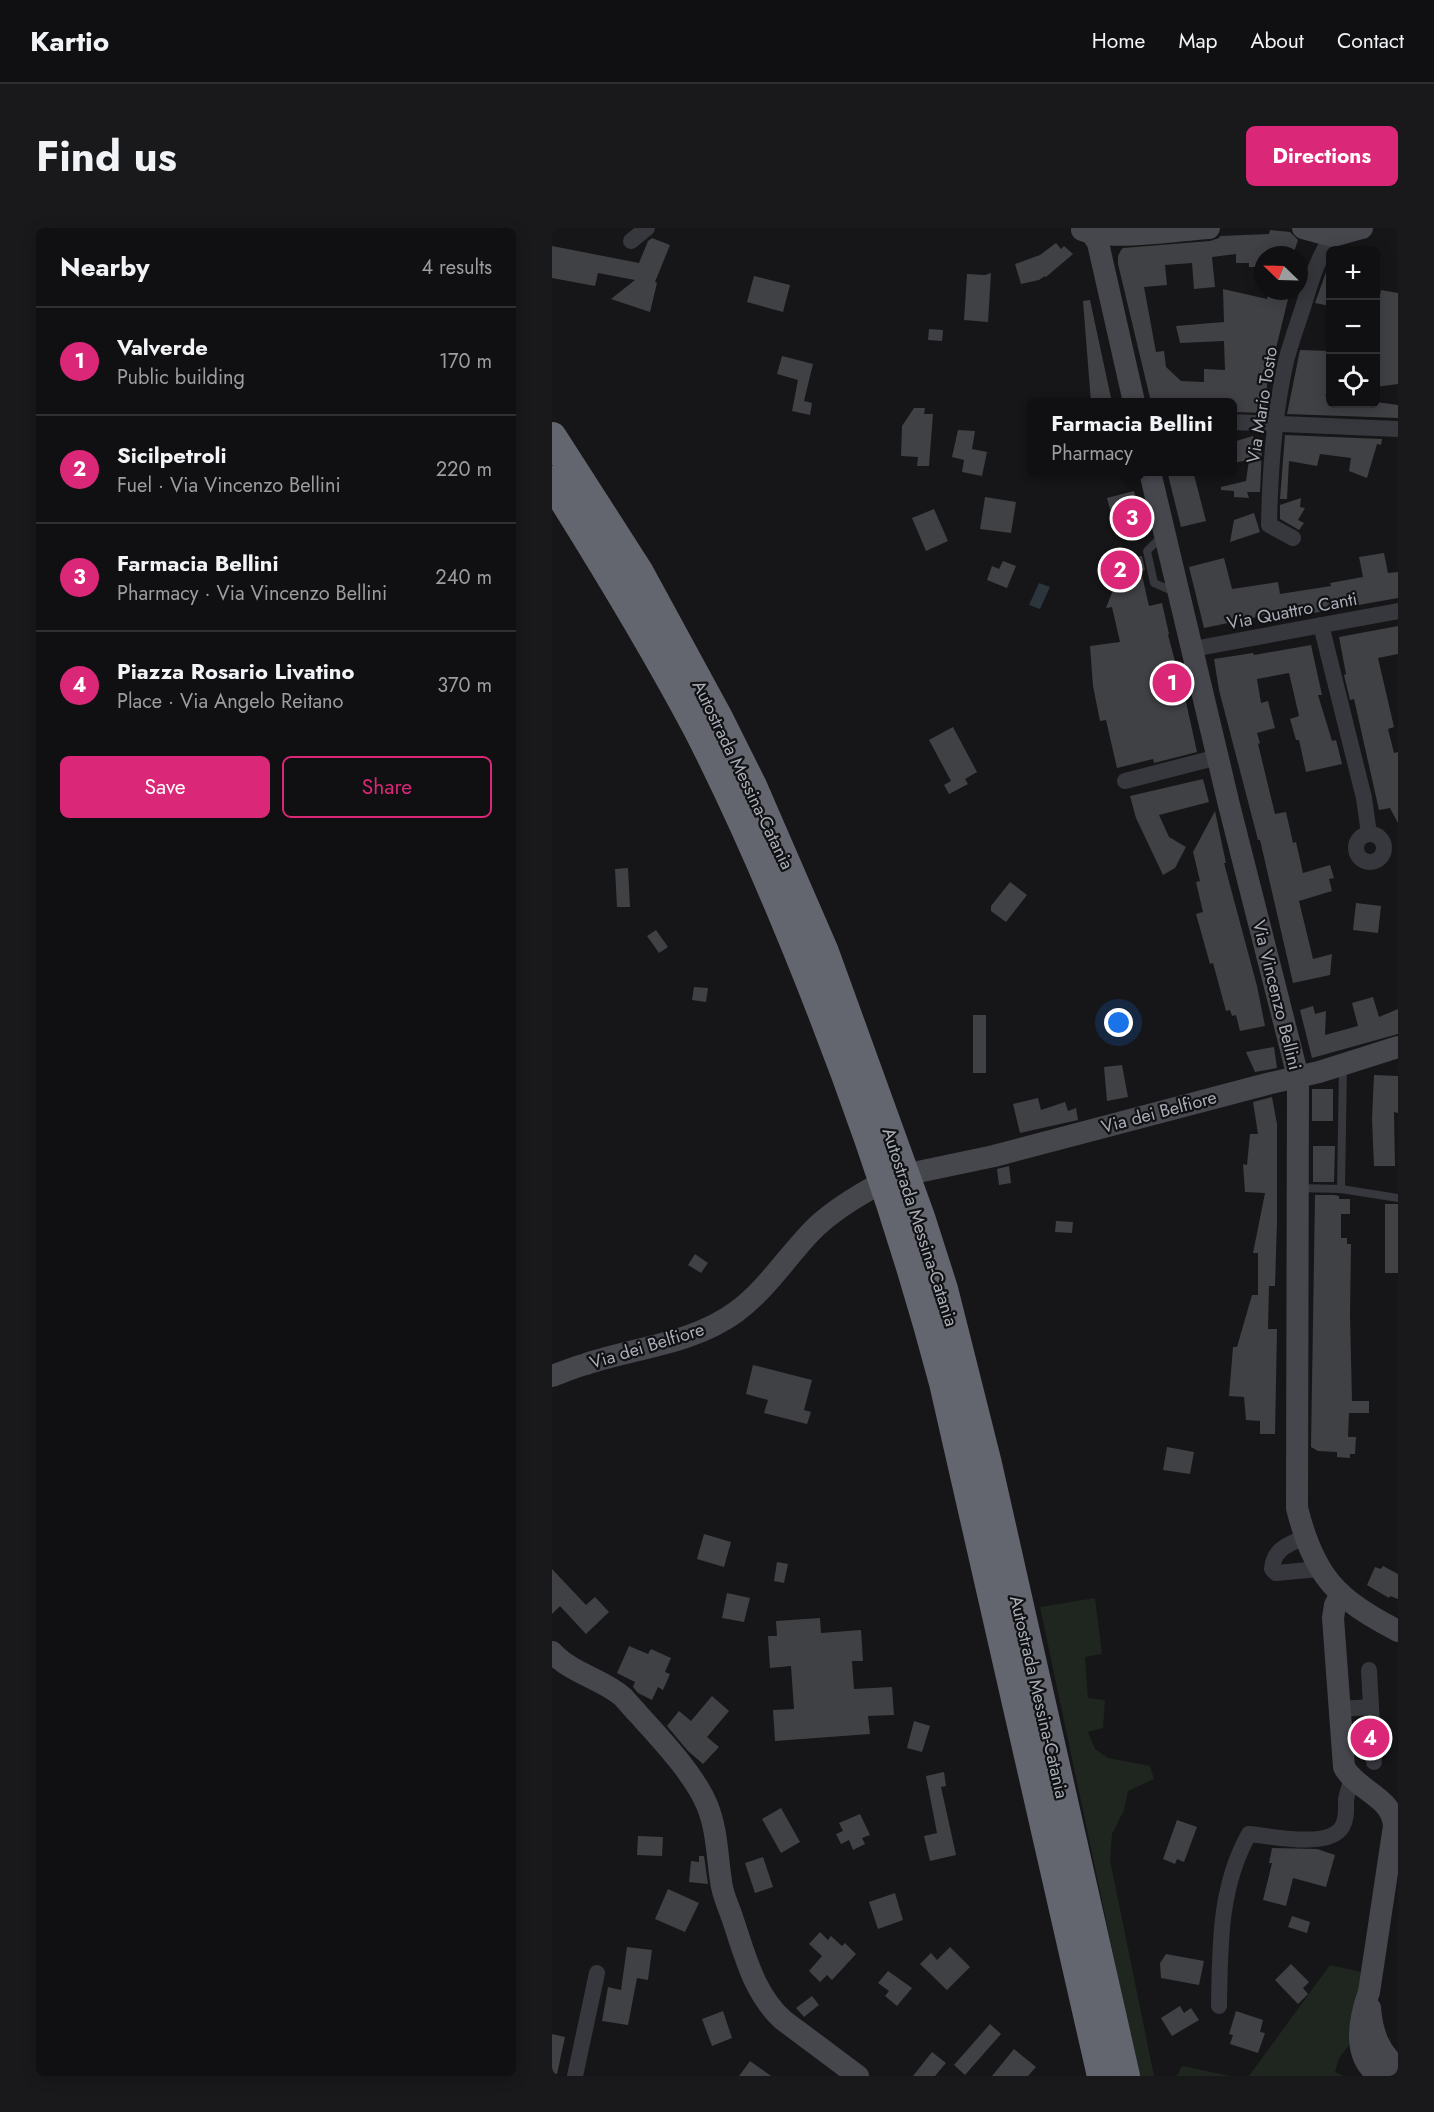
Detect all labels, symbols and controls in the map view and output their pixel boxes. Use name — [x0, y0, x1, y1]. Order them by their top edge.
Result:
text: Kartio — [30, 21, 109, 62]
text: Home — [1092, 26, 1145, 56]
text: Map — [1178, 26, 1218, 56]
text: About — [1251, 26, 1304, 56]
text: Contact — [1337, 26, 1404, 56]
text: Find us — [36, 126, 177, 187]
button: Directions — [1246, 126, 1398, 186]
north arrow — [1254, 246, 1308, 300]
map controls — [1326, 246, 1380, 408]
button: + — [1326, 246, 1380, 300]
text: Nearby — [60, 248, 149, 286]
text: 4 results — [421, 253, 492, 282]
button: − — [1326, 300, 1380, 354]
text: Valverde — [117, 331, 208, 363]
street label: Via Mario Tosto — [1240, 345, 1284, 465]
text: 1 — [74, 347, 85, 376]
text: 170 m — [439, 347, 492, 376]
button: locate — [1326, 354, 1380, 408]
text: Public building — [117, 363, 245, 392]
popup — [1027, 398, 1237, 476]
text: Farmacia Bellini — [1051, 407, 1213, 439]
text: Sicilpetroli — [117, 439, 227, 471]
text: Pharmacy — [1051, 439, 1133, 468]
text: 2 — [73, 455, 86, 484]
text: 220 m — [436, 455, 492, 484]
text: Fuel · Via Vincenzo Bellini — [117, 471, 341, 500]
pin: 3 — [1112, 496, 1152, 540]
text: Farmacia Bellini — [117, 547, 279, 579]
pin: 2 — [1100, 548, 1140, 592]
text: 3 — [73, 563, 86, 592]
text: 240 m — [435, 563, 492, 592]
text: Pharmacy · Via Vincenzo Bellini — [117, 579, 387, 608]
street label: Via Quattro Canti — [1225, 586, 1359, 636]
text: Piazza Rosario Livatino — [117, 655, 354, 687]
pin: 1 — [1152, 660, 1192, 706]
text: 4 — [73, 671, 86, 700]
text: 370 m — [437, 671, 492, 700]
street label: Autostrada Messina-Catania — [686, 676, 800, 874]
text: Place · Via Angelo Reitano — [117, 687, 344, 716]
button: Save — [60, 756, 270, 818]
button: Share — [282, 756, 492, 818]
street label: Via Vincenzo Bellini — [1246, 917, 1308, 1073]
your location — [1104, 1008, 1133, 1037]
street label: Via dei Belfiore — [1098, 1084, 1220, 1140]
street label: Autostrada Messina-Catania — [876, 1124, 964, 1330]
street label: Via dei Belfiore — [587, 1316, 707, 1376]
street label: Autostrada Messina-Catania — [1003, 1593, 1075, 1801]
pin: 4 — [1350, 1716, 1390, 1760]

